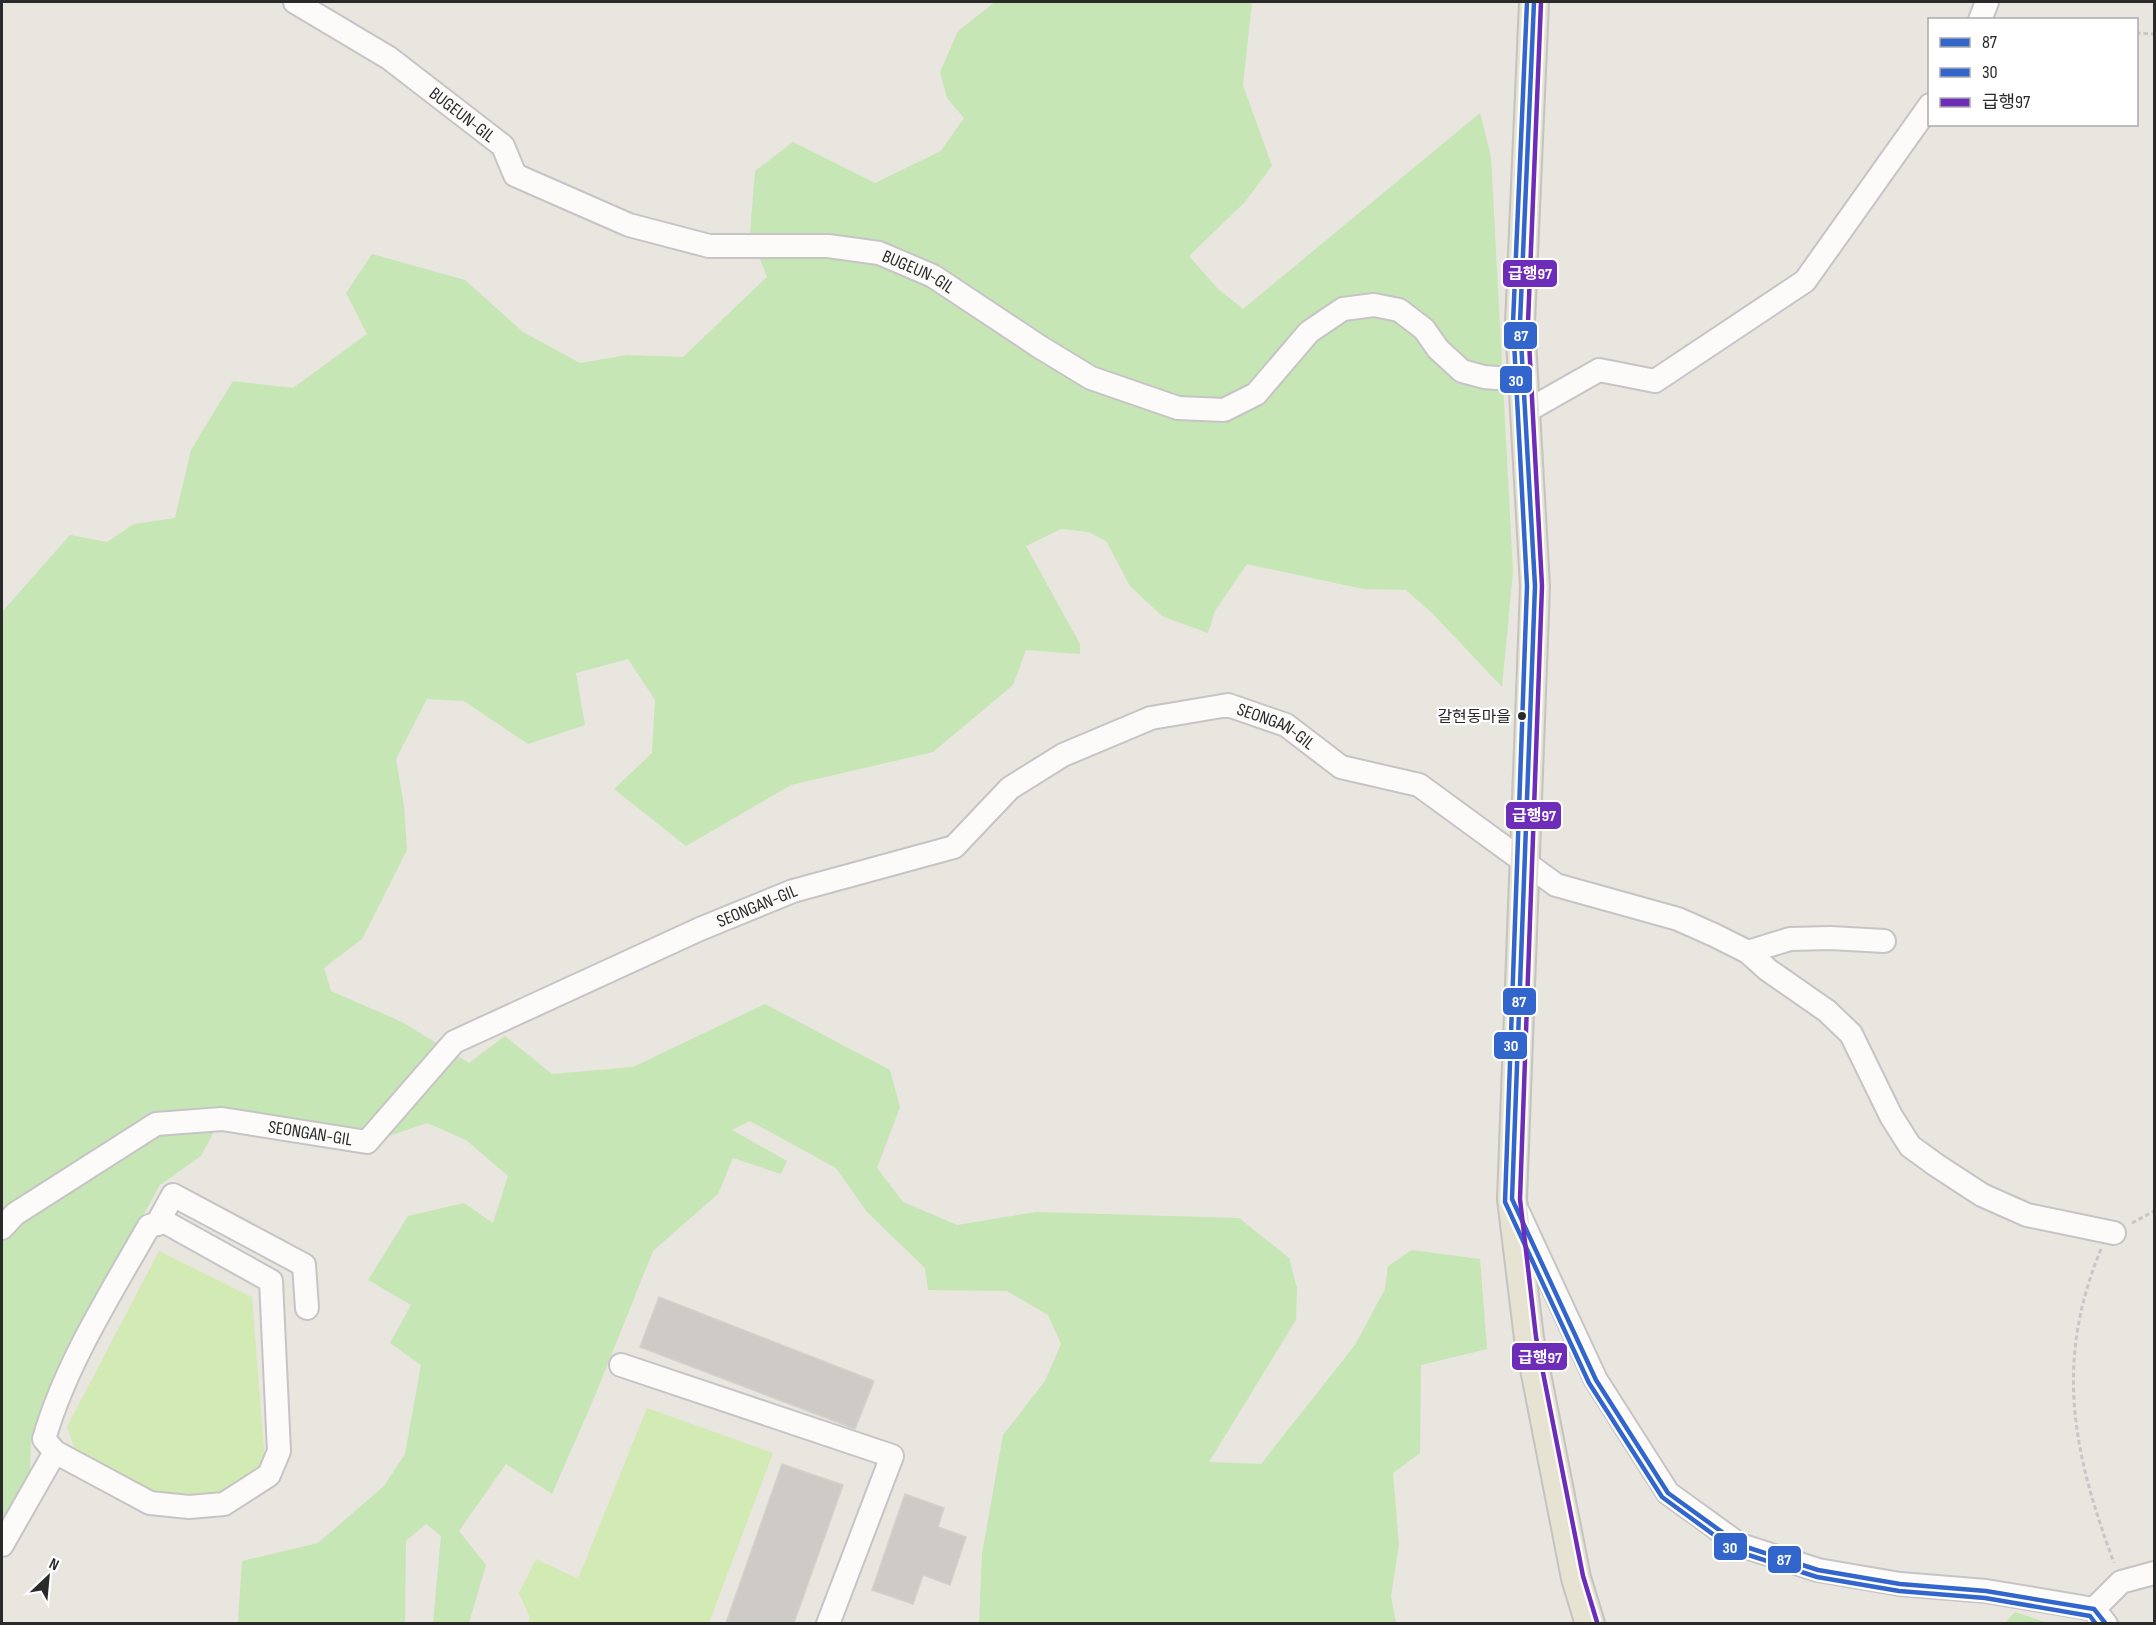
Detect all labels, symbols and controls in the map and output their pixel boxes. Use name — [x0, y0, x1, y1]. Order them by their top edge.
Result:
legend — [1928, 18, 2138, 126]
text: 87 — [1982, 32, 1998, 53]
text: 30 — [1982, 62, 1998, 83]
street label: BUGEUN-GIL — [425, 83, 499, 147]
text: 급행97 — [1982, 92, 2031, 113]
street label: BUGEUN-GIL — [879, 246, 958, 298]
line badge: 급행97 — [1502, 259, 1558, 288]
text: 급행97 — [1508, 265, 1552, 284]
line badge: 87 — [1503, 321, 1538, 350]
text: 87 — [1514, 327, 1528, 346]
line badge: 30 — [1499, 365, 1533, 394]
text: 30 — [1509, 372, 1523, 391]
street label: SEONGAN-GIL — [1234, 699, 1319, 754]
place label: 갈현동마을 — [1437, 708, 1511, 727]
marker: 갈현동마을 — [1516, 710, 1528, 722]
line badge: 급행97 — [1505, 801, 1562, 830]
text: 급행97 — [1512, 807, 1556, 826]
street label: SEONGAN-GIL — [714, 880, 801, 932]
line badge: 87 — [1502, 987, 1537, 1016]
text: 87 — [1512, 993, 1526, 1012]
line badge: 30 — [1493, 1031, 1528, 1060]
text: 30 — [1504, 1037, 1518, 1056]
street label: SEONGAN-GIL — [267, 1116, 354, 1151]
line badge: 급행97 — [1511, 1342, 1568, 1371]
text: 급행97 — [1518, 1349, 1562, 1368]
line badge: 30 — [1713, 1532, 1748, 1561]
text: 30 — [1723, 1539, 1737, 1558]
line badge: 87 — [1767, 1545, 1802, 1574]
north arrow — [18, 1547, 78, 1607]
text: 87 — [1777, 1551, 1791, 1570]
text: N — [46, 1554, 62, 1575]

